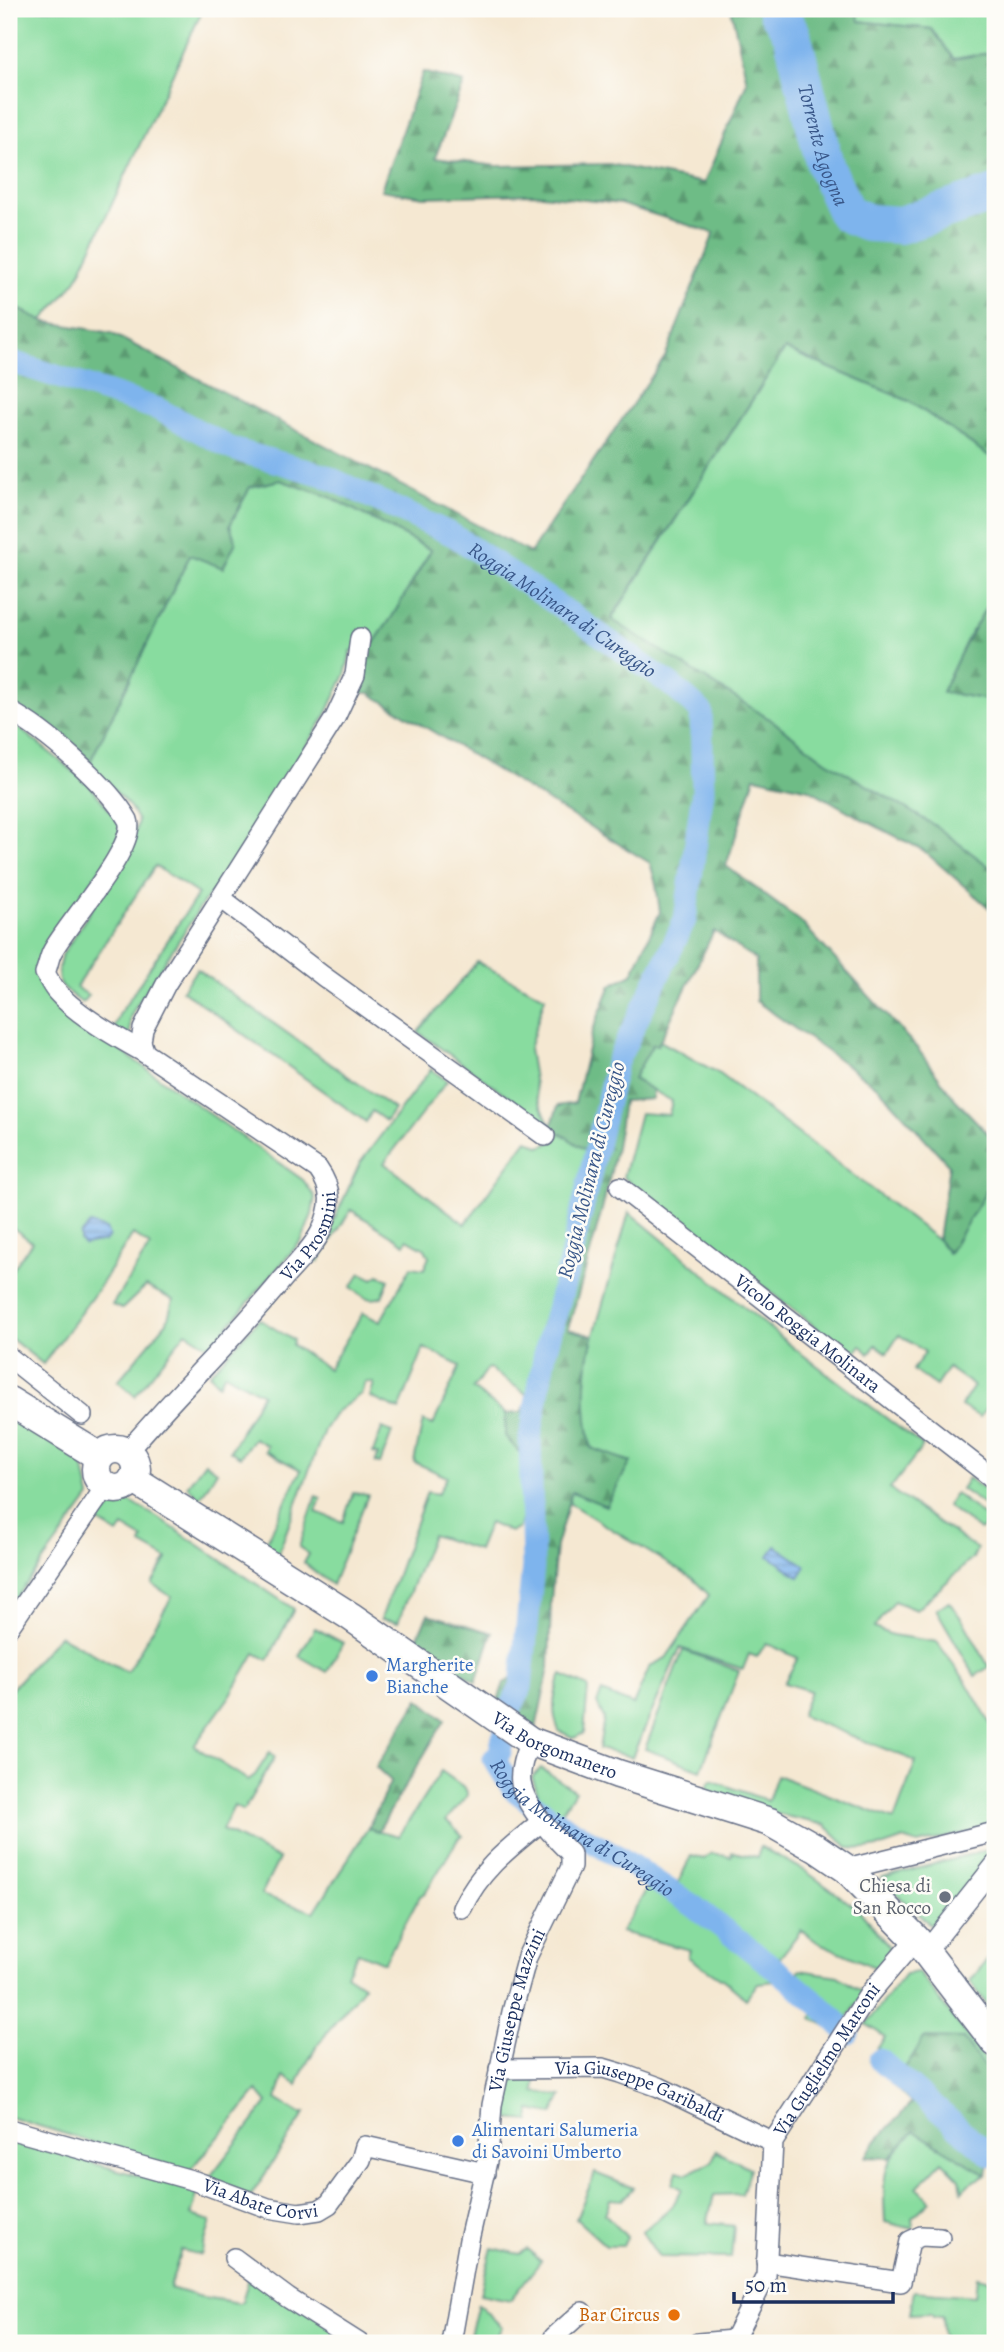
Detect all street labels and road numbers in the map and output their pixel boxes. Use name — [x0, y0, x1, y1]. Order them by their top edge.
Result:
street label: Via Prosmini — [274, 1190, 343, 1287]
street label: Vicolo Roggia Molinara — [728, 1267, 886, 1399]
street label: Via Borgomanero — [486, 1705, 621, 1786]
street label: Via Giuseppe Mazzini — [482, 1924, 552, 2095]
street label: Via Guglielmo Marconi — [767, 1977, 886, 2142]
street label: Via Giuseppe Garibaldi — [554, 2055, 728, 2129]
street label: Via Abate Corvi — [198, 2172, 320, 2226]

